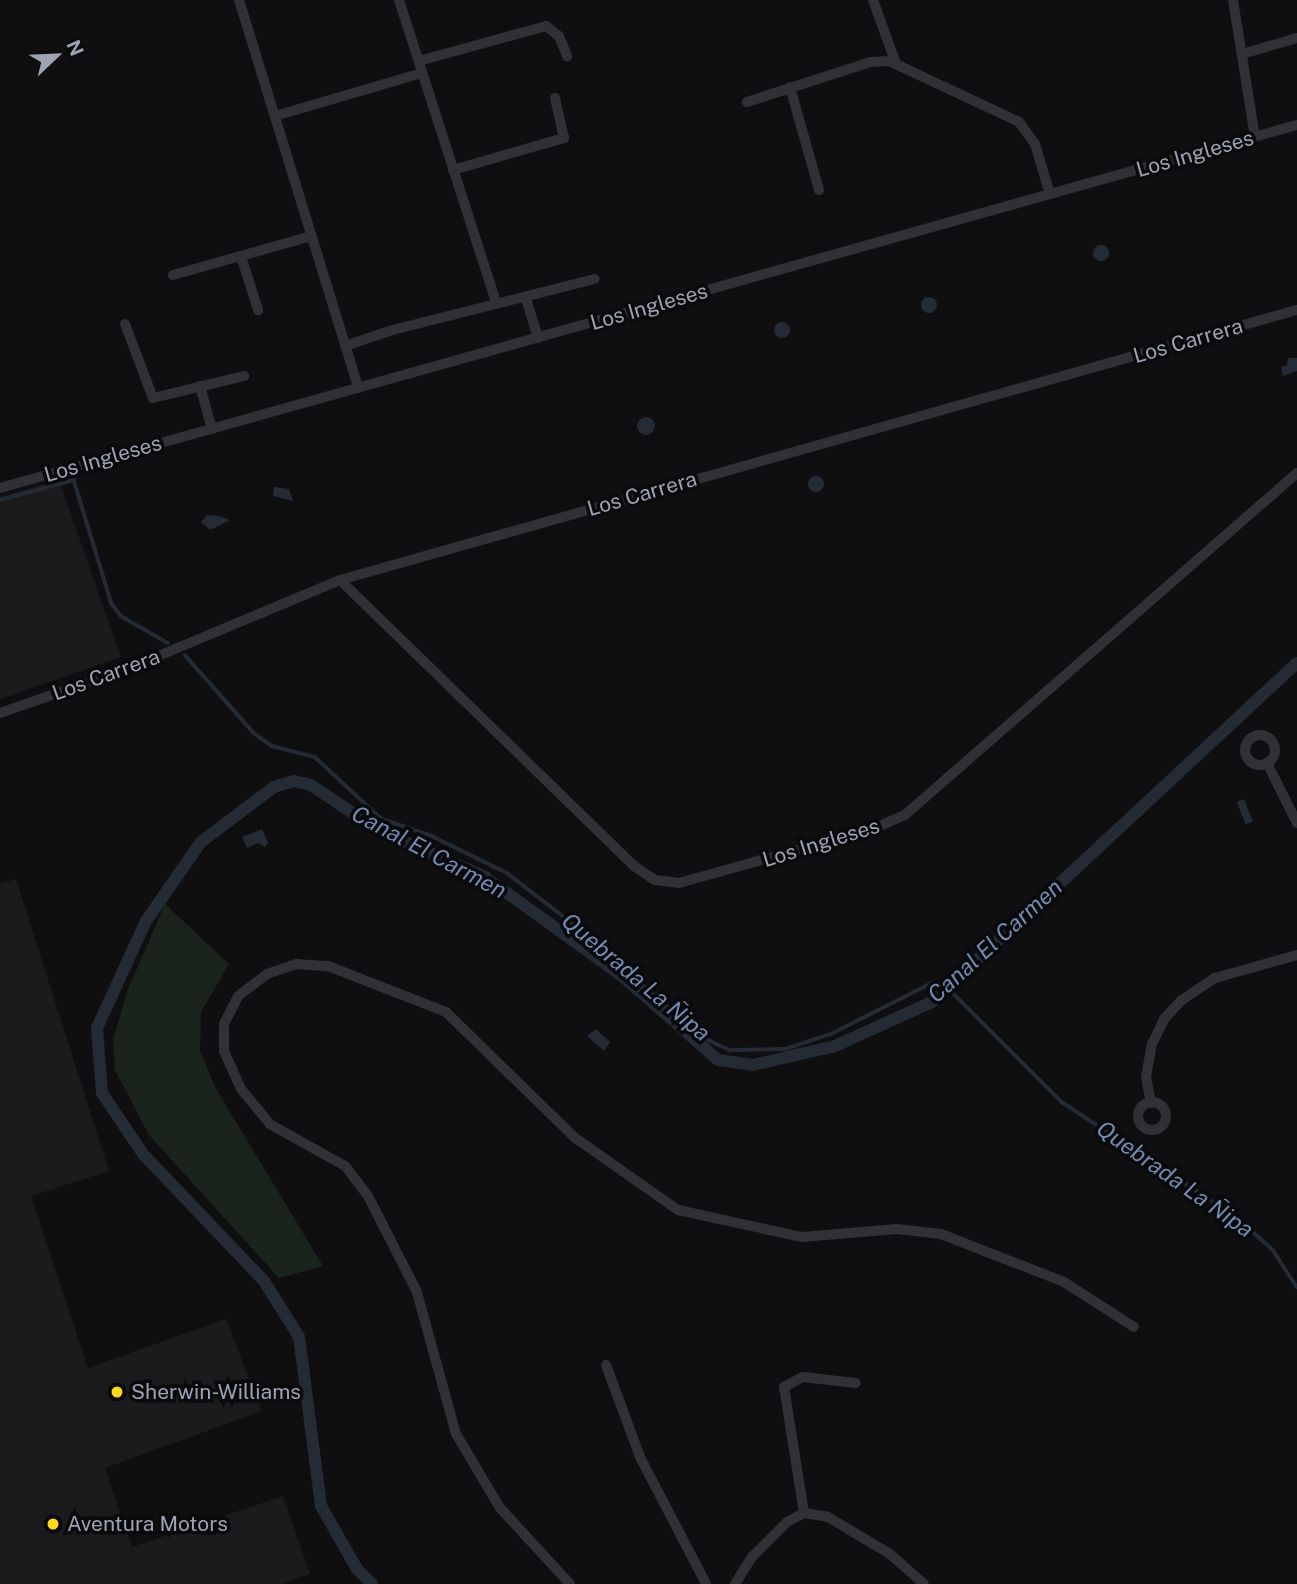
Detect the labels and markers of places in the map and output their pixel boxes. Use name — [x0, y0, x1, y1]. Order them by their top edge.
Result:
place label: Sherwin-Williams — [131, 1379, 301, 1405]
marker: Sherwin-Williams — [109, 1384, 125, 1400]
place label: Aventura Motors — [67, 1511, 228, 1537]
marker: Aventura Motors — [45, 1516, 61, 1532]

